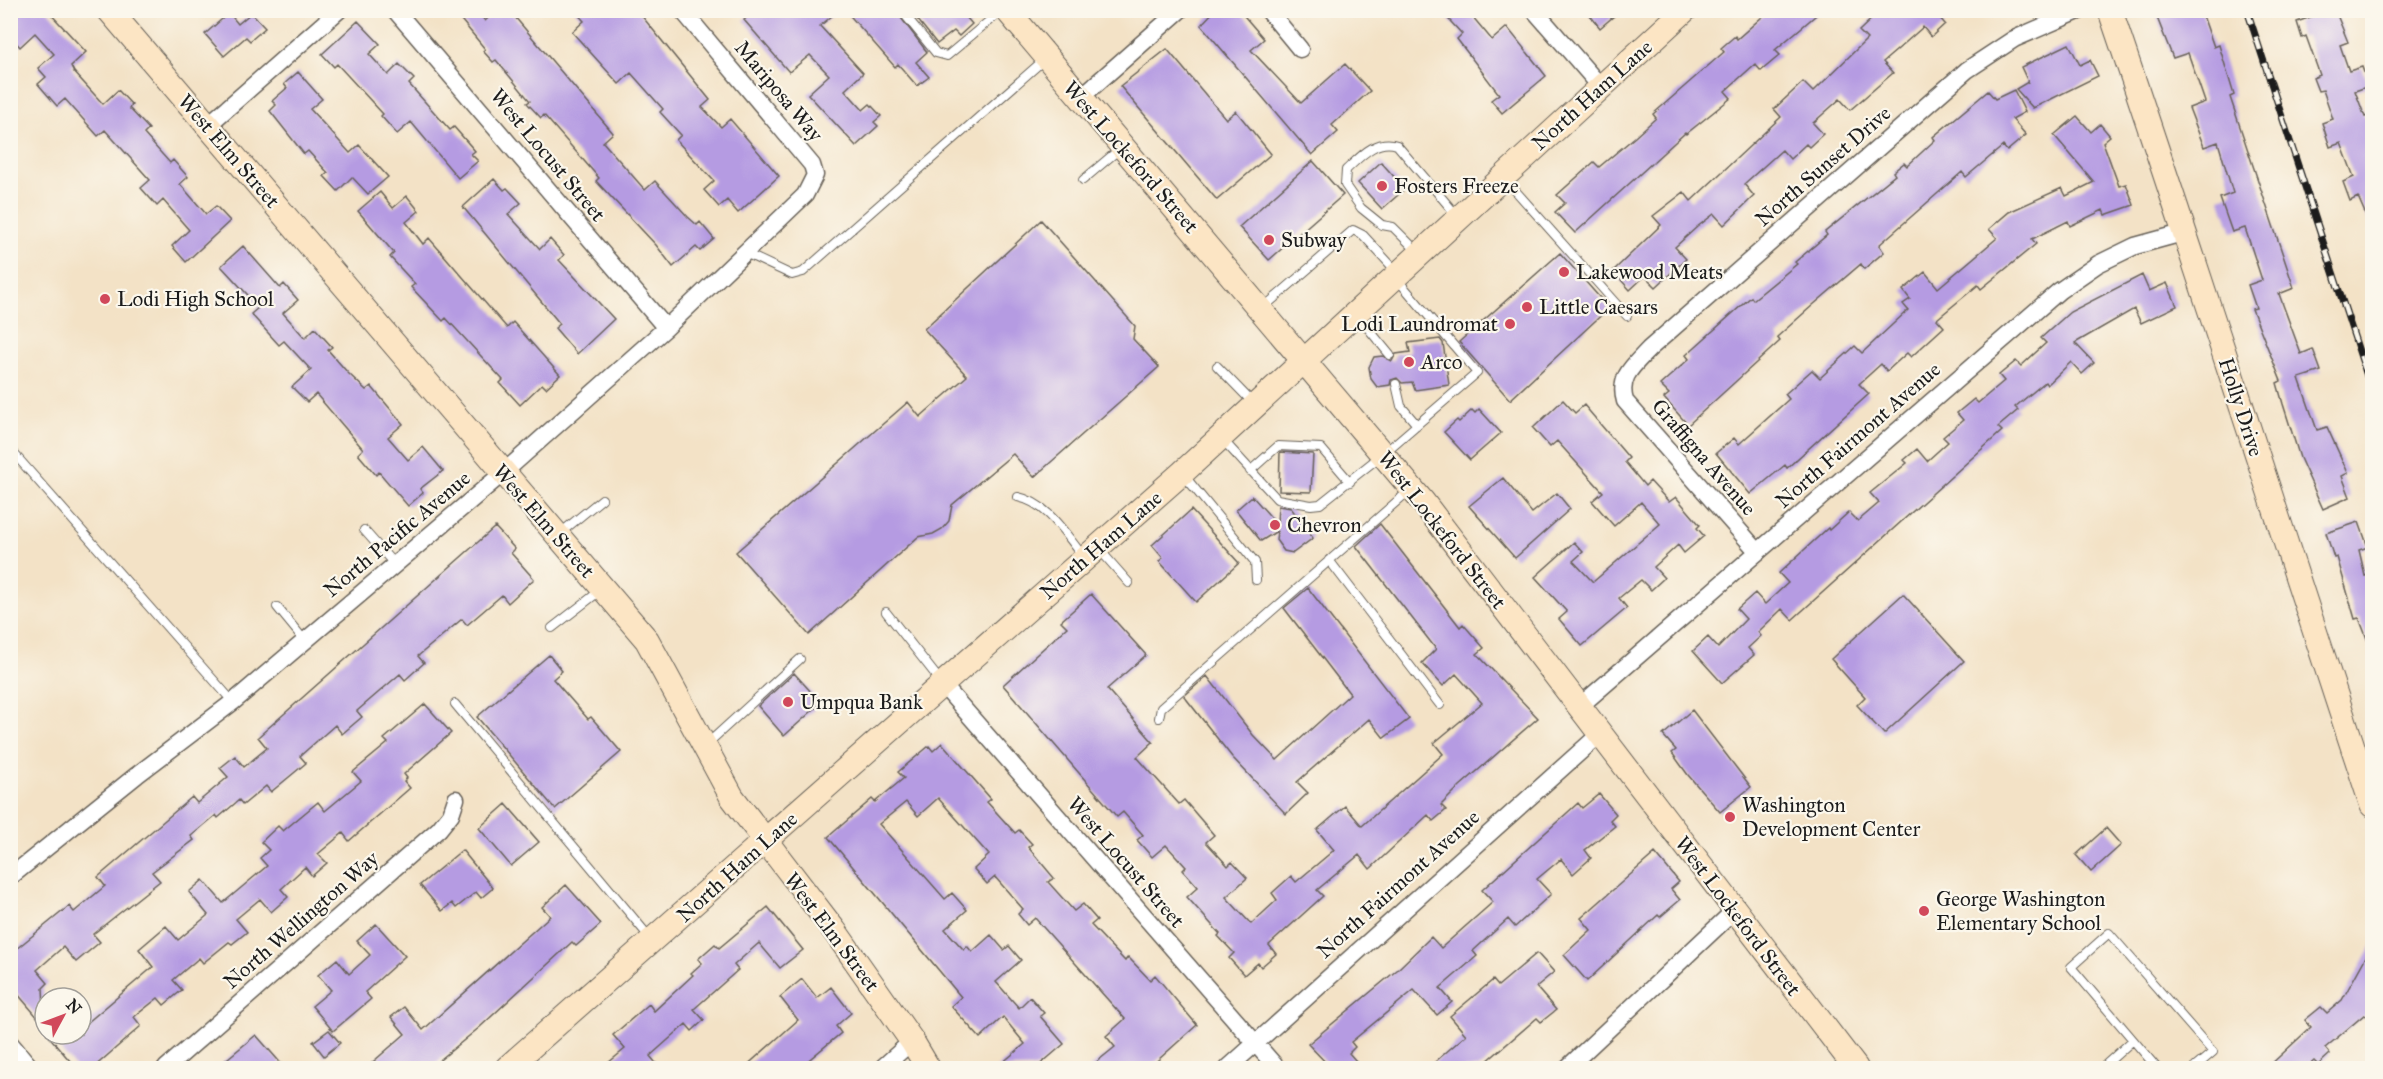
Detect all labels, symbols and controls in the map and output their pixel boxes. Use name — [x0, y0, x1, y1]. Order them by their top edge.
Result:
street label: North Ham Lane — [1526, 34, 1658, 156]
street label: Mariposa Way — [729, 35, 830, 148]
street label: West Lockeford Street — [1058, 75, 1205, 239]
street label: West Locust Street — [485, 83, 612, 227]
street label: West Elm Street — [172, 89, 286, 214]
street label: North Sunset Drive — [1750, 100, 1896, 232]
place label: Fosters Freeze — [1394, 173, 1519, 199]
marker: Fosters Freeze — [1375, 179, 1389, 193]
place label: Subway — [1281, 227, 1348, 253]
marker: Subway — [1262, 233, 1276, 247]
place label: Lakewood Meats — [1576, 259, 1723, 285]
marker: Lakewood Meats — [1557, 265, 1571, 279]
place label: Lodi High School — [117, 286, 274, 312]
marker: Lodi High School — [98, 292, 112, 306]
place label: Little Caesars — [1539, 294, 1658, 320]
marker: Little Caesars — [1520, 300, 1534, 314]
place label: Lodi Laundromat — [1341, 311, 1499, 337]
marker: Lodi Laundromat — [1503, 317, 1517, 331]
place label: Arco — [1420, 349, 1463, 375]
street label: Holly Drive — [2213, 354, 2269, 460]
marker: Arco — [1402, 355, 1416, 369]
street label: North Fairmont Avenue — [1770, 356, 1946, 514]
street label: Graffigna Avenue — [1646, 393, 1762, 521]
street label: West Lockeford Street — [1372, 446, 1512, 615]
street label: West Elm Street — [487, 459, 601, 584]
street label: North Pacific Avenue — [318, 465, 476, 603]
street label: North Ham Lane — [1035, 485, 1168, 605]
place label: Chevron — [1287, 512, 1362, 538]
marker: Chevron — [1268, 518, 1282, 532]
place label: Umpqua Bank — [800, 689, 923, 715]
marker: Umpqua Bank — [781, 695, 795, 709]
street label: West Locust Street — [1062, 791, 1190, 933]
place label: Washington Development Center — [1742, 792, 1921, 842]
street label: North Fairmont Avenue — [1311, 804, 1485, 964]
street label: North Ham Lane — [671, 806, 803, 928]
marker: Washington Development Center — [1723, 810, 1737, 824]
street label: West Lockeford Street — [1669, 831, 1807, 1002]
street label: North Wellington Way — [218, 845, 385, 994]
street label: West Elm Street — [779, 867, 886, 997]
place label: George Washington Elementary School — [1936, 886, 2105, 936]
marker: George Washington Elementary School — [1917, 904, 1931, 918]
north arrow — [33, 986, 93, 1046]
text: N — [62, 995, 86, 1018]

